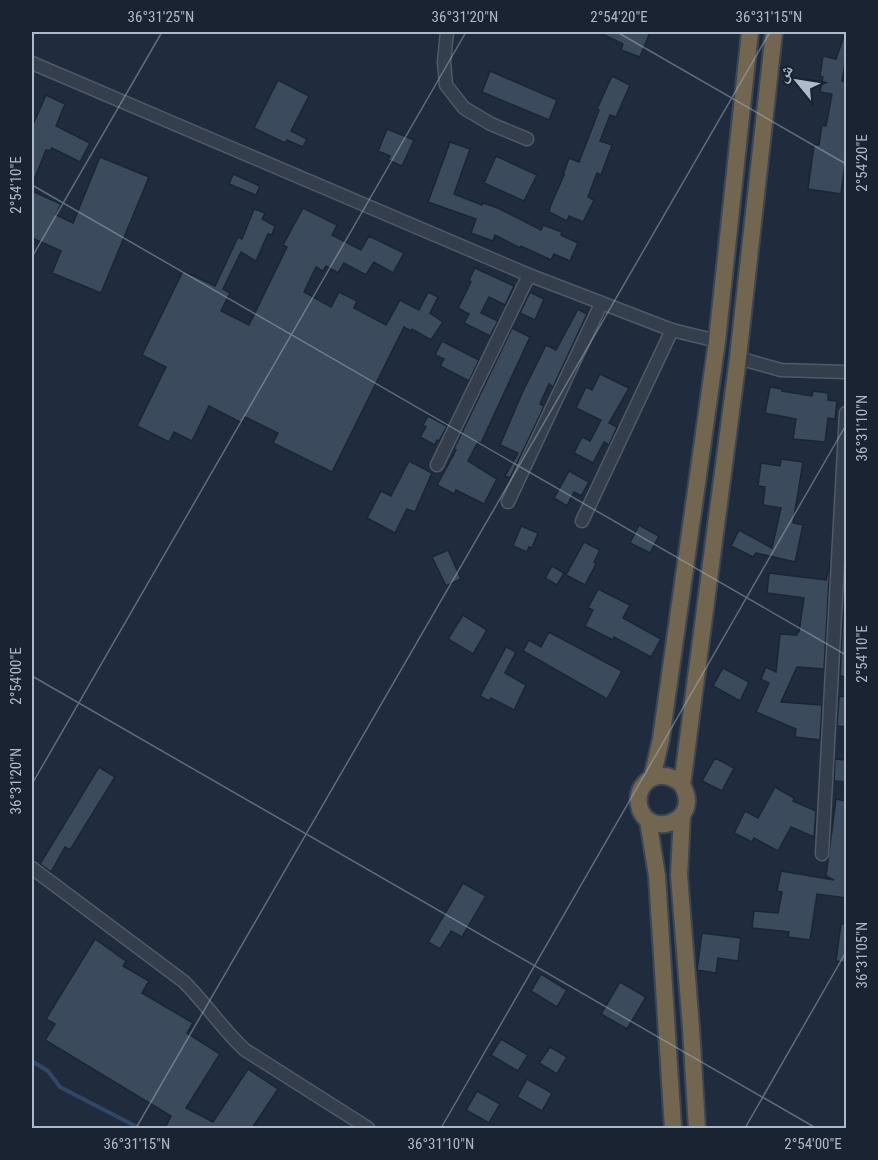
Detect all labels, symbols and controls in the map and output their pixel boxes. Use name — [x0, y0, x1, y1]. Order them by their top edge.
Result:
text: 36°31'25"N — [128, 8, 194, 26]
text: 36°31'20"N — [432, 8, 498, 26]
text: 2°54'20"E — [590, 8, 648, 26]
text: 36°31'15"N — [736, 8, 802, 26]
north arrow — [767, 51, 827, 111]
text: ش — [772, 62, 797, 86]
text: 2°54'20"E — [853, 134, 871, 192]
text: 2°54'10"E — [7, 156, 25, 214]
text: 36°31'10"N — [853, 395, 871, 461]
text: 2°54'10"E — [853, 625, 871, 683]
text: 2°54'00"E — [7, 647, 25, 705]
text: 36°31'20"N — [7, 748, 25, 814]
text: 36°31'05"N — [853, 922, 871, 988]
text: 36°31'15"N — [104, 1135, 170, 1153]
text: 36°31'10"N — [408, 1135, 474, 1153]
text: 2°54'00"E — [784, 1135, 842, 1153]

